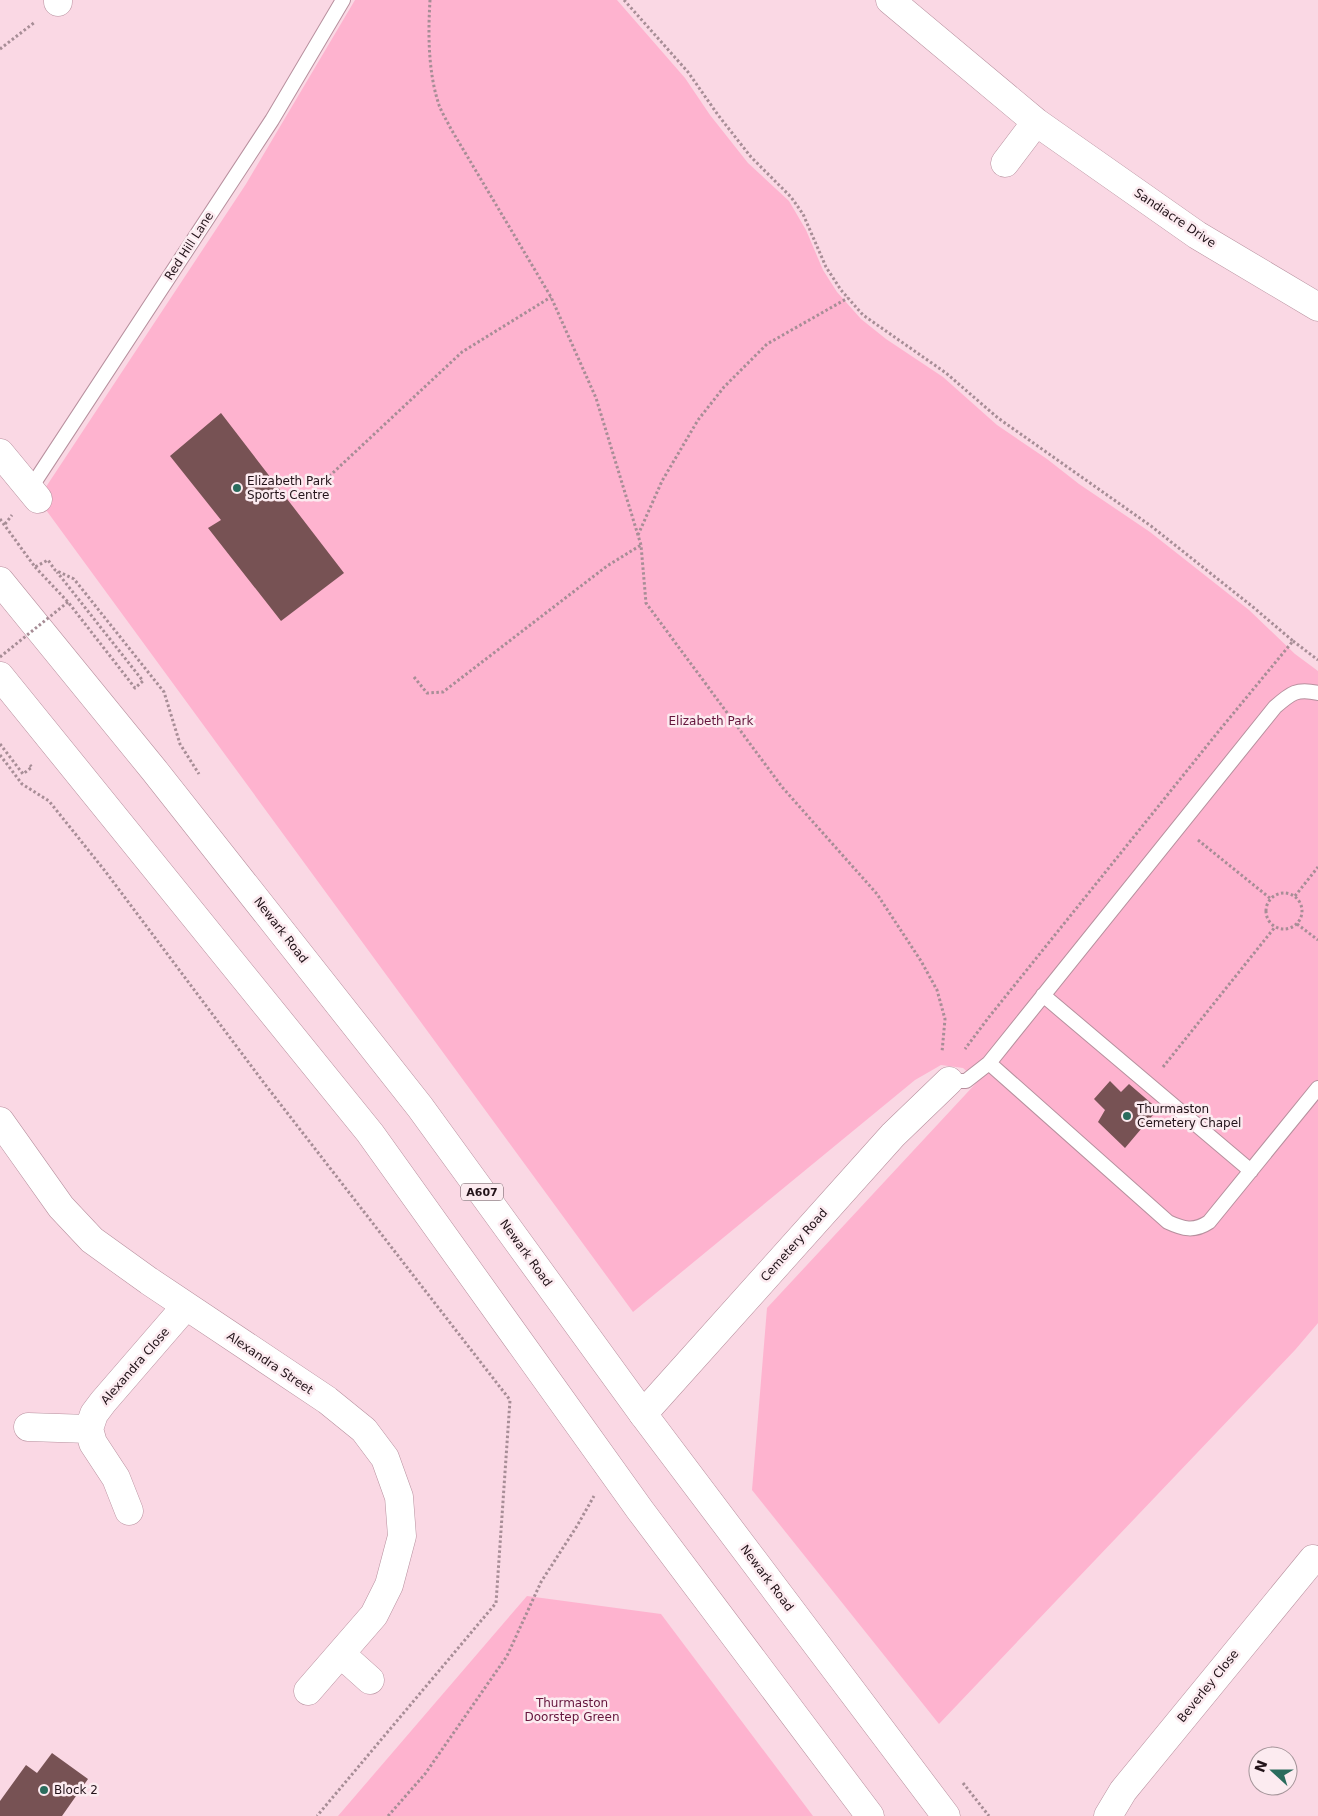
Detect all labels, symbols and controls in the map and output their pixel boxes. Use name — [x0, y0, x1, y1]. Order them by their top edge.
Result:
street label: Sandiacre Drive — [1132, 186, 1218, 250]
street label: Red Hill Lane — [162, 209, 216, 283]
place label: Elizabeth Park Sports Centre — [247, 474, 332, 502]
marker: Elizabeth Park Sports Centre — [231, 482, 243, 494]
park label: Elizabeth Park — [669, 714, 754, 728]
street label: Newark Road — [251, 894, 311, 966]
place label: Thurmaston Cemetery Chapel — [1136, 1102, 1241, 1130]
marker: Thurmaston Cemetery Chapel — [1121, 1110, 1133, 1122]
road number: A607 — [461, 1184, 503, 1200]
street label: Cemetery Road — [758, 1206, 830, 1284]
street label: Newark Road — [497, 1217, 555, 1289]
street label: Alexandra Close — [98, 1325, 172, 1407]
street label: Alexandra Street — [224, 1329, 316, 1397]
street label: Newark Road — [738, 1542, 796, 1614]
street label: Beverley Close — [1174, 1647, 1242, 1725]
park label: Thurmaston Doorstep Green — [525, 1696, 619, 1724]
north arrow — [1248, 1746, 1298, 1796]
text: N — [1251, 1758, 1270, 1775]
place label: Block 2 — [54, 1783, 98, 1797]
marker: Block 2 — [38, 1784, 50, 1796]

